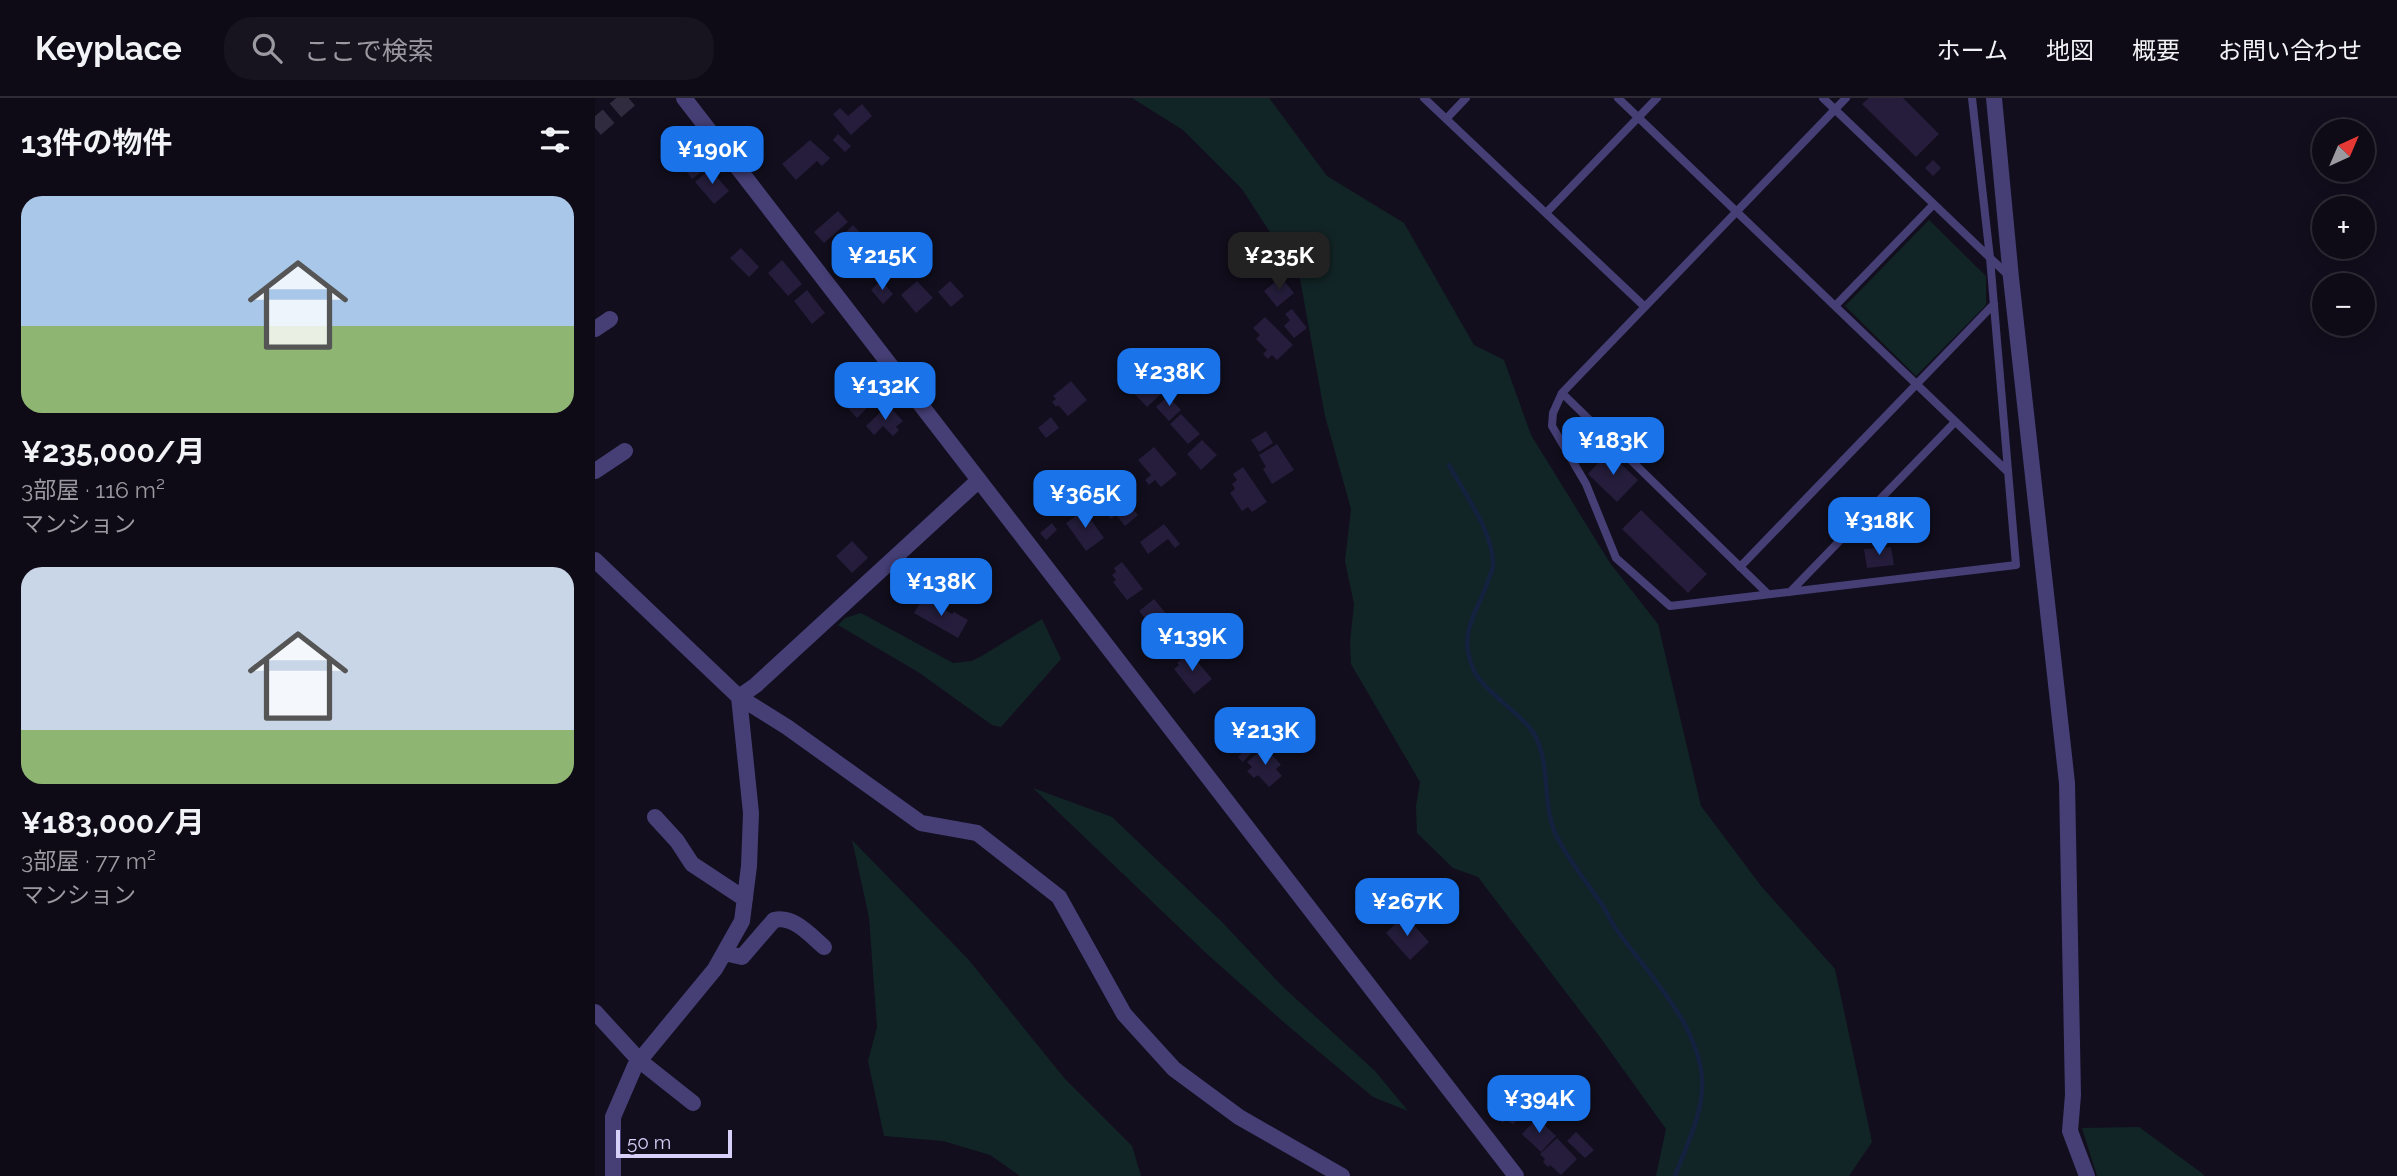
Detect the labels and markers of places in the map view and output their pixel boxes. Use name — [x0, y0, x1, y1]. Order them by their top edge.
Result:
pin: ¥190K — [663, 126, 761, 186]
pin: ¥215K — [833, 232, 931, 292]
pin: ¥235K — [1230, 232, 1328, 292]
pin: ¥238K — [1120, 348, 1218, 408]
pin: ¥132K — [836, 362, 934, 422]
pin: ¥183K — [1564, 418, 1662, 477]
pin: ¥365K — [1036, 470, 1134, 530]
pin: ¥318K — [1830, 498, 1928, 557]
pin: ¥138K — [892, 559, 990, 618]
pin: ¥139K — [1143, 614, 1241, 673]
pin: ¥213K — [1216, 708, 1314, 767]
pin: ¥267K — [1358, 878, 1456, 938]
pin: ¥394K — [1490, 1076, 1588, 1135]

